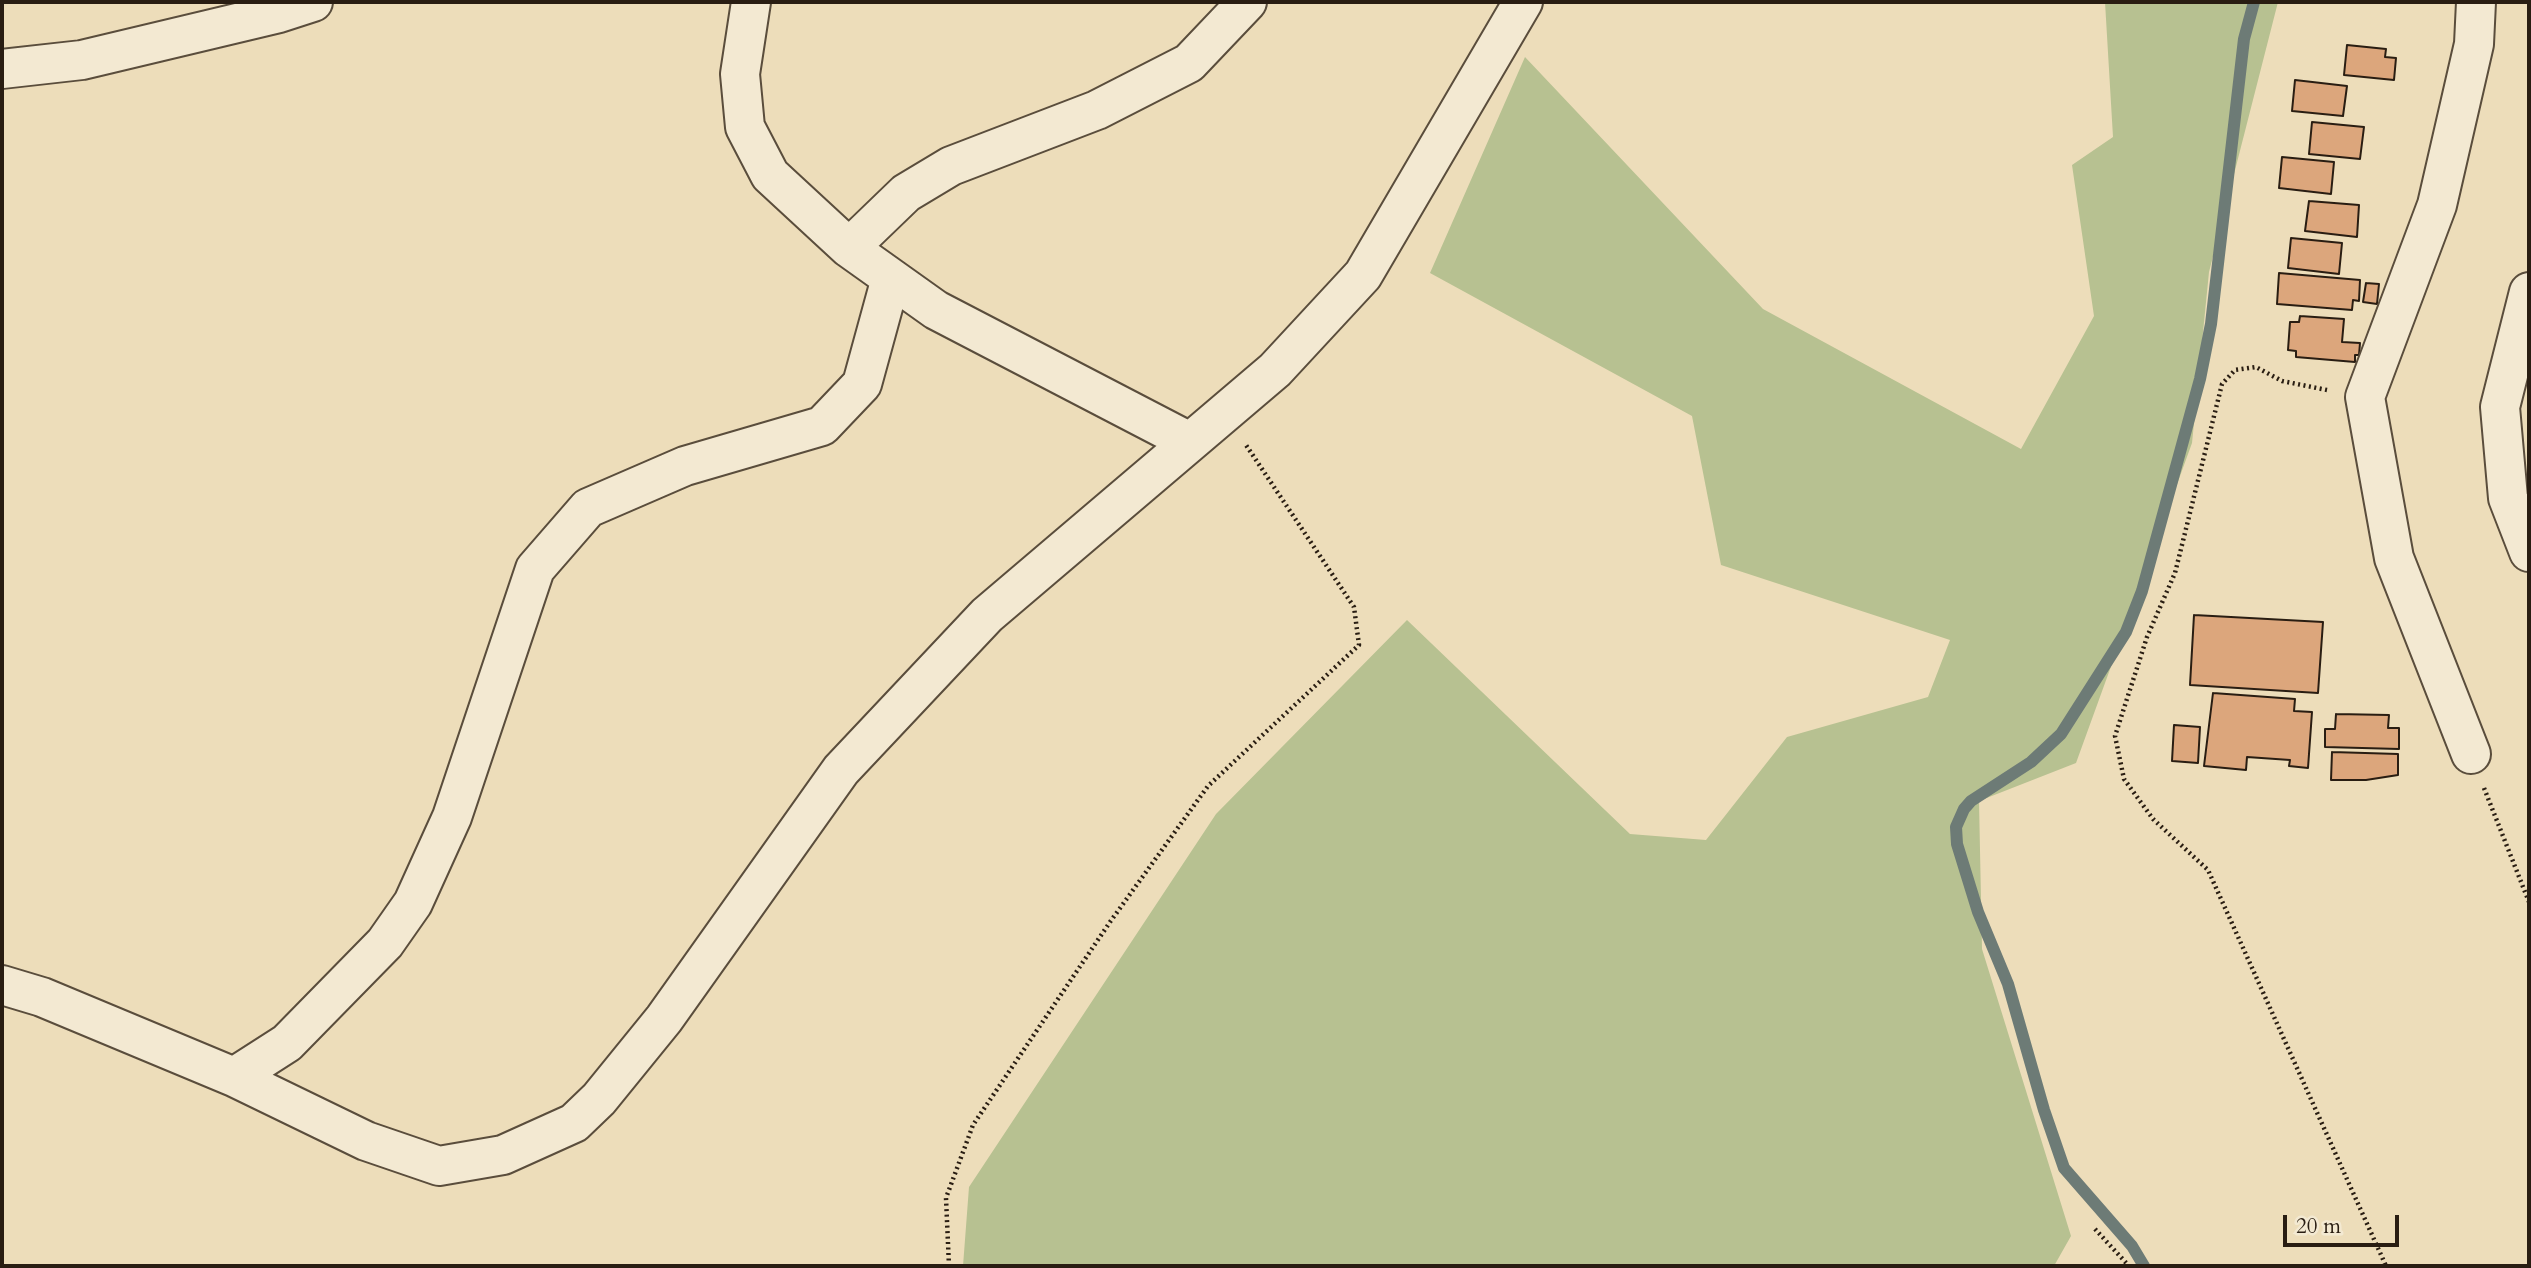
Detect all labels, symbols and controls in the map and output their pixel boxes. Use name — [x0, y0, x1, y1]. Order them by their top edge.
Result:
scale bar — [2286, 1202, 2402, 1246]
text: 20 m — [2296, 1212, 2341, 1241]

